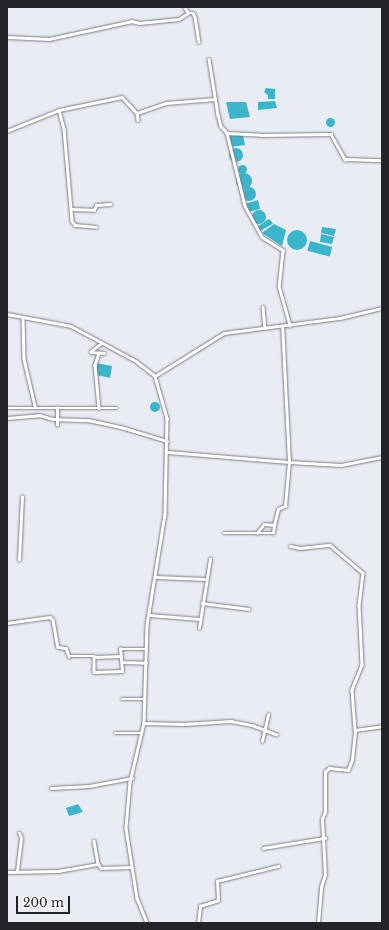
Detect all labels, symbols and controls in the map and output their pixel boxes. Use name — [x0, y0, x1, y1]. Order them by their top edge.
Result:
scale bar — [18, 888, 72, 914]
text: 200 m — [23, 895, 64, 910]

